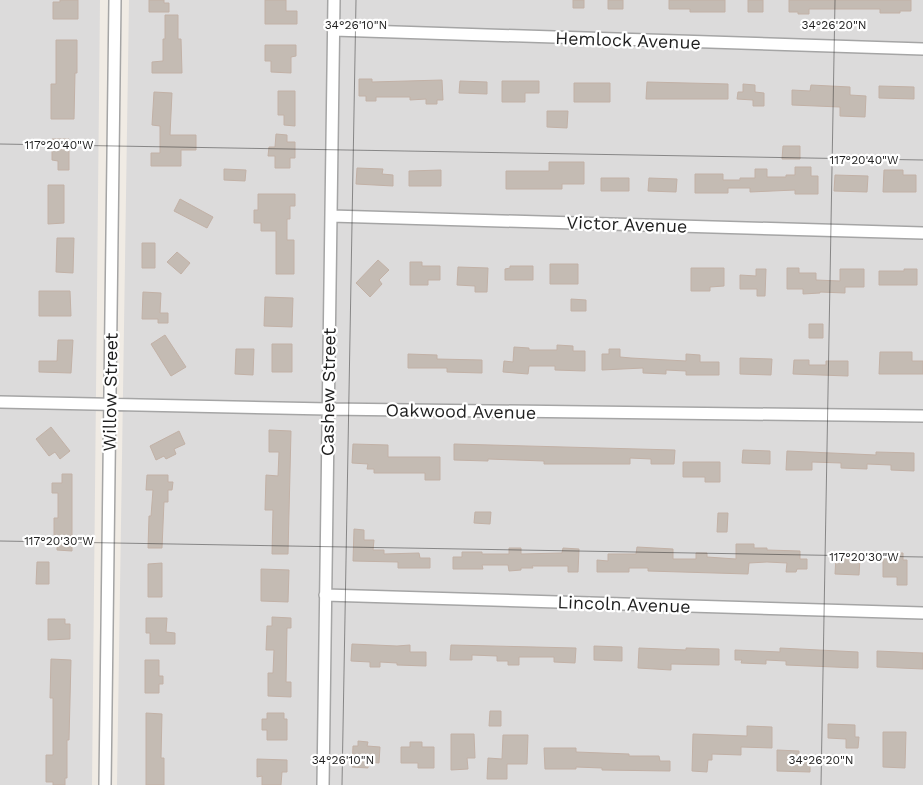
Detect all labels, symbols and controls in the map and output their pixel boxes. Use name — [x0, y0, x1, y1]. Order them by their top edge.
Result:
text: 34°26'10"N — [325, 18, 387, 32]
text: 34°26'20"N — [801, 18, 867, 32]
street label: Hemlock Avenue — [555, 27, 701, 53]
text: 117°20'40"W — [25, 138, 94, 152]
text: 117°20'40"W — [830, 153, 899, 167]
street label: Victor Avenue — [566, 211, 688, 237]
street label: Cashew Street — [316, 327, 340, 456]
street label: Willow Street — [98, 332, 122, 451]
street label: Oakwood Avenue — [386, 399, 536, 423]
text: 117°20'30"W — [24, 534, 94, 548]
text: 117°20'30"W — [829, 550, 899, 564]
street label: Lincoln Avenue — [557, 591, 691, 617]
text: 34°26'10"N — [312, 753, 374, 767]
text: 34°26'20"N — [788, 753, 854, 767]

